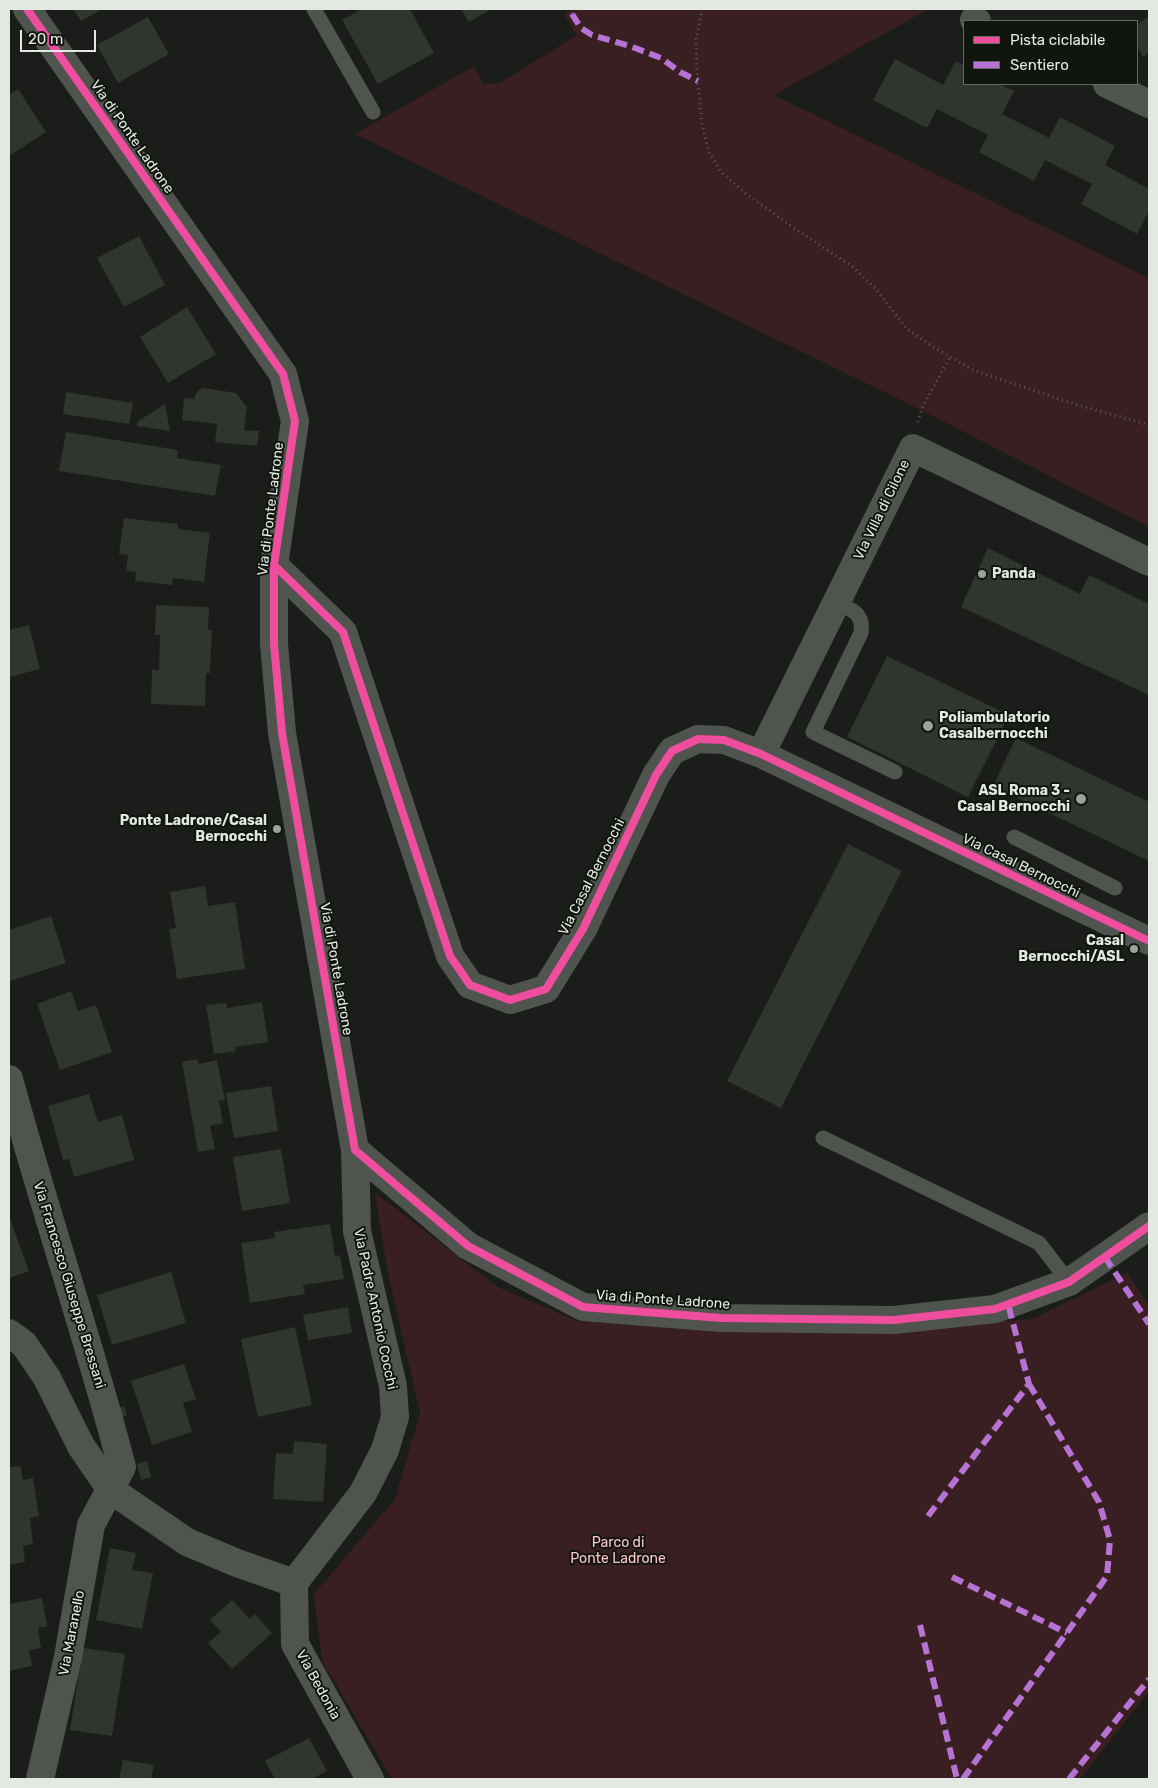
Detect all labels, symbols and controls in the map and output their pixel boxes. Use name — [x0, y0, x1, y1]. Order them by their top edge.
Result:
scale bar — [22, 20, 99, 52]
legend — [963, 20, 1138, 85]
text: 20 m — [28, 30, 63, 48]
text: Pista ciclabile — [1010, 31, 1105, 49]
text: Sentiero — [1010, 56, 1069, 74]
street label: Via di Ponte Ladrone — [87, 77, 177, 197]
street label: Via di Ponte Ladrone — [254, 441, 288, 577]
street label: Via Villa di Cilone — [850, 457, 914, 563]
place label: Panda — [992, 566, 1036, 582]
marker: Panda — [976, 568, 988, 580]
place label: Poliambulatorio Casalbernocchi — [939, 710, 1050, 742]
marker: Poliambulatorio Casalbernocchi — [921, 719, 935, 733]
place label: ASL Roma 3 - Casal Bernocchi — [957, 783, 1070, 816]
marker: ASL Roma 3 - Casal Bernocchi — [1074, 792, 1088, 806]
place label: Ponte Ladrone/Casal Bernocchi — [120, 813, 267, 846]
street label: Via Casal Bernocchi — [555, 816, 629, 938]
marker: Ponte Ladrone/Casal Bernocchi — [271, 823, 283, 835]
street label: Via Casal Bernocchi — [959, 830, 1083, 902]
street label: Via di Ponte Ladrone — [316, 901, 356, 1037]
place label: Casal Bernocchi/ASL — [1018, 933, 1124, 966]
marker: Casal Bernocchi/ASL — [1128, 943, 1140, 955]
street label: Via Francesco Giuseppe Bressani — [29, 1179, 109, 1391]
street label: Via Padre Antonio Cocchi — [350, 1227, 400, 1391]
street label: Via di Ponte Ladrone — [595, 1287, 731, 1313]
park label: Parco di Ponte Ladrone — [570, 1535, 666, 1568]
street label: Via Maranello — [55, 1589, 89, 1677]
street label: Via Bedonia — [292, 1647, 344, 1723]

